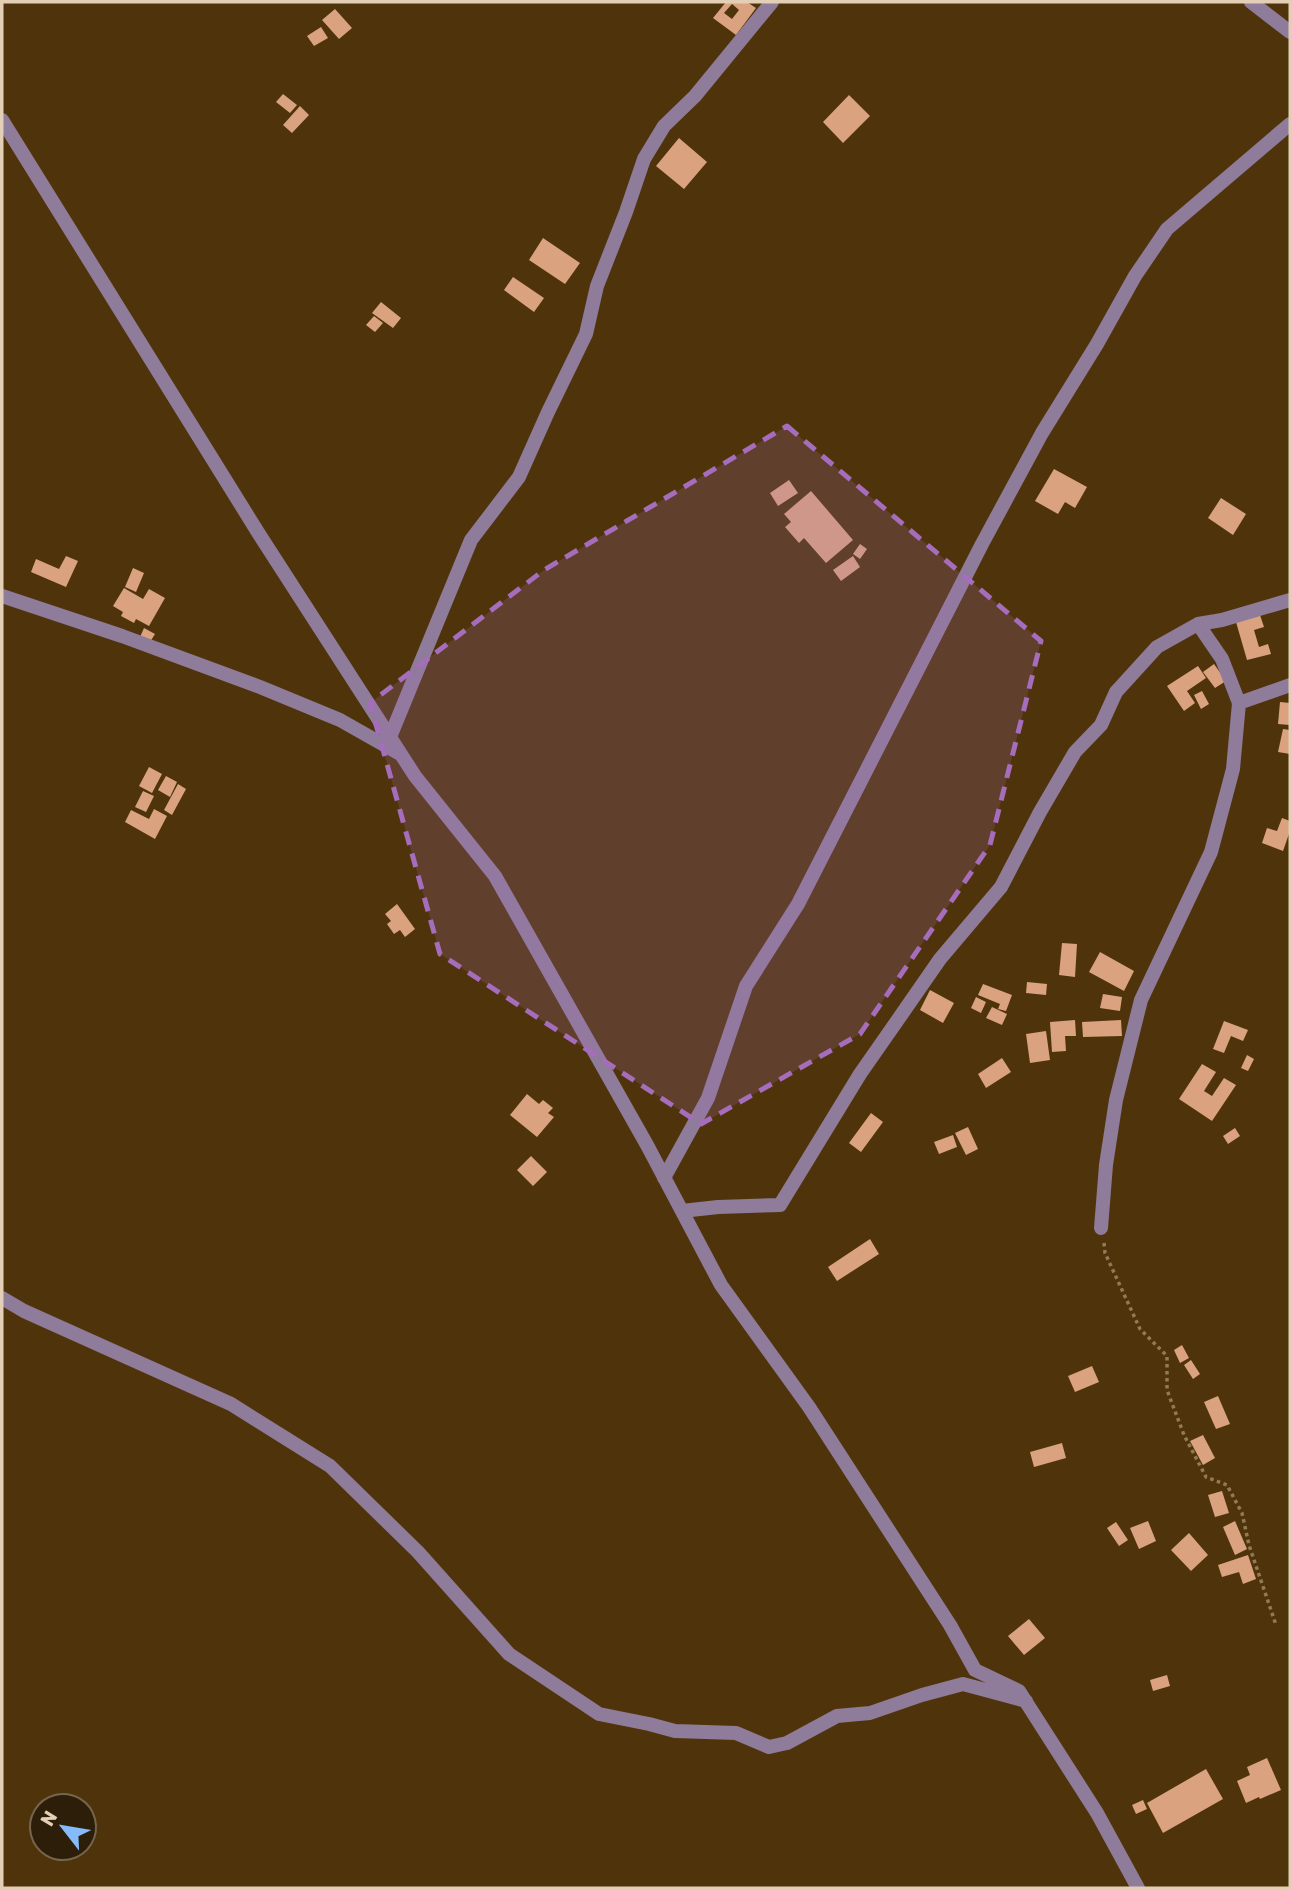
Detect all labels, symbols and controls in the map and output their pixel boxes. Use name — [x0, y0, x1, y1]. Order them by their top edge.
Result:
north arrow — [28, 1792, 98, 1862]
text: N — [35, 1807, 62, 1830]

